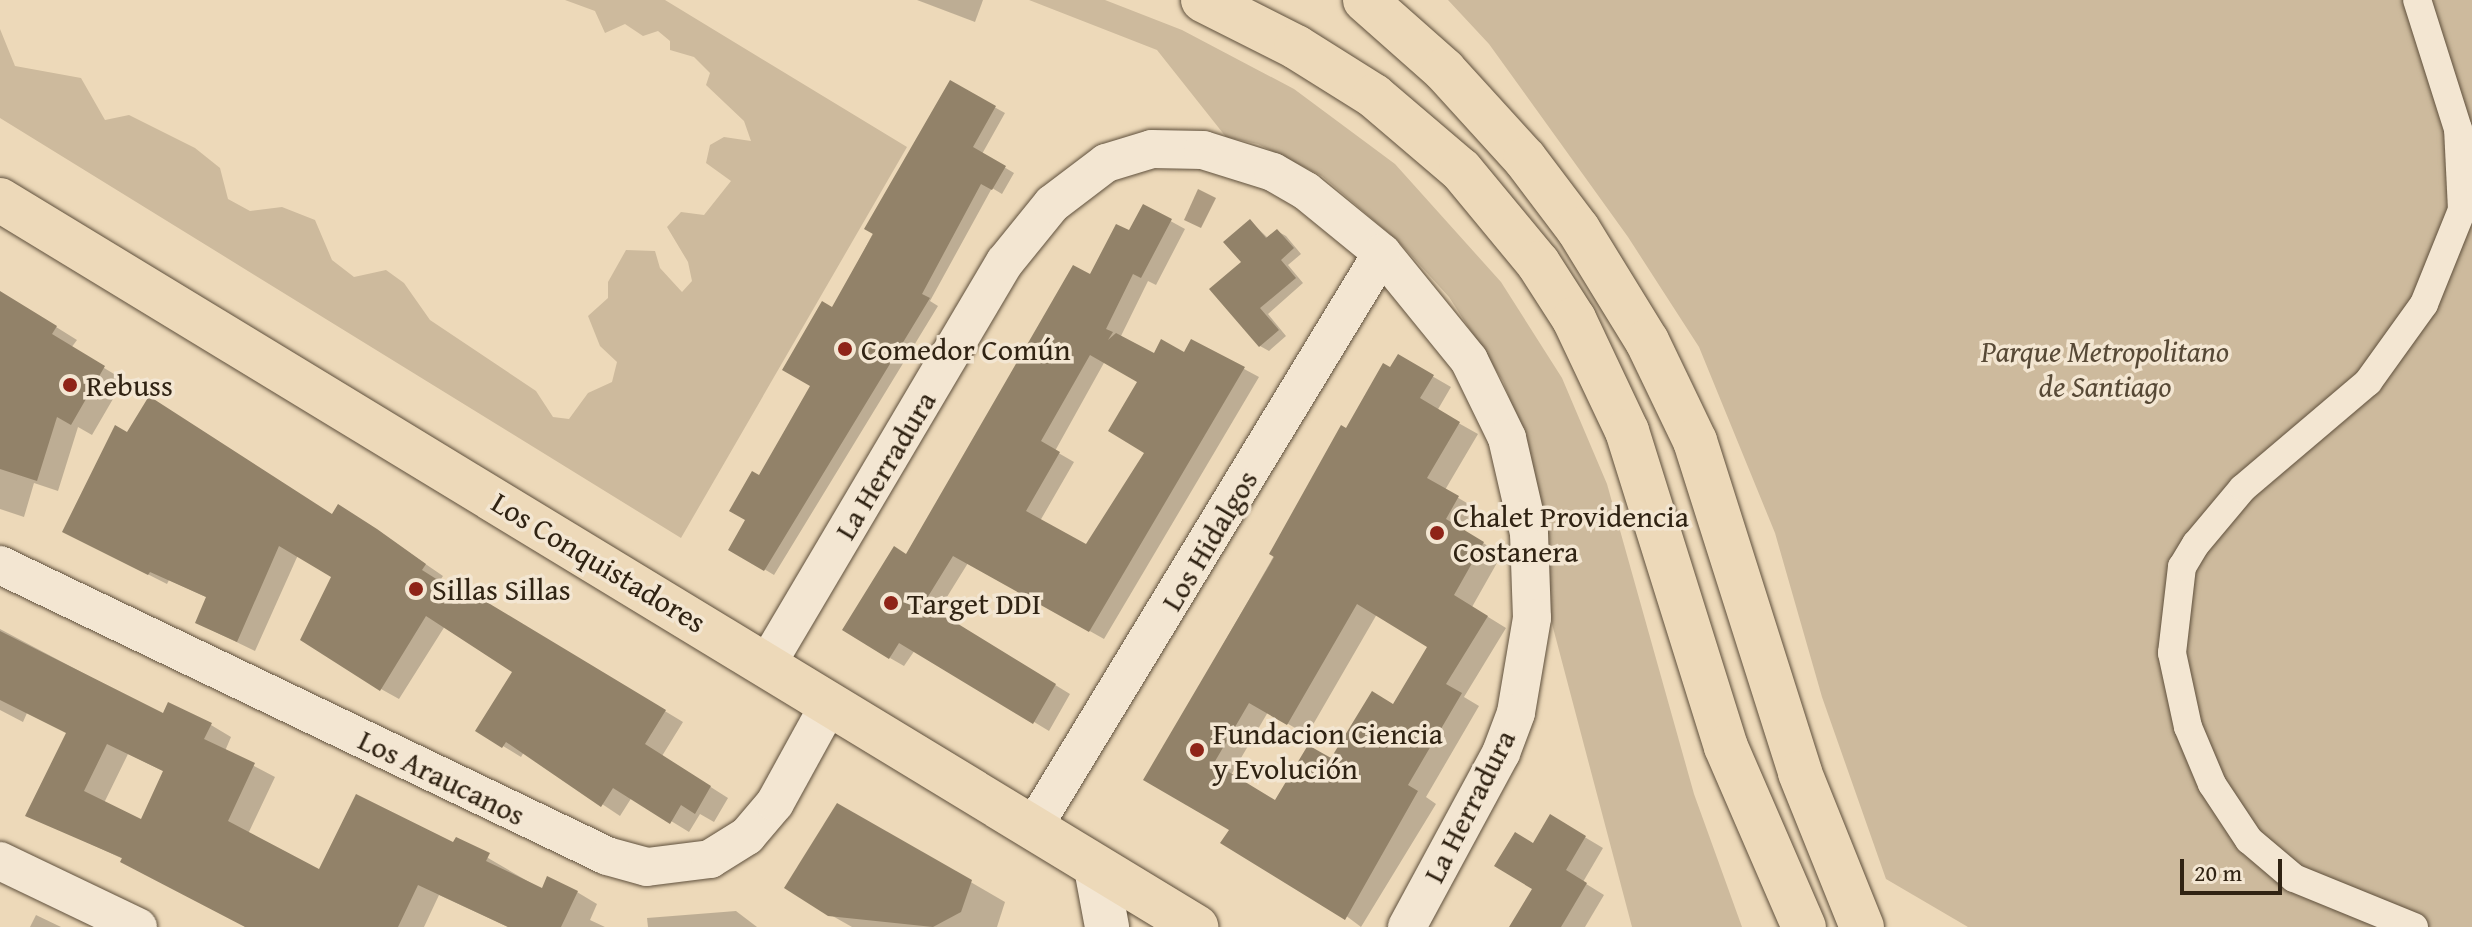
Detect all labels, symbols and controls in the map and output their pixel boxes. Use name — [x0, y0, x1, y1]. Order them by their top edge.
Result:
place label: Comedor Común — [861, 331, 1071, 367]
park label: Parque Metropolitano de Santiago — [1981, 333, 2229, 404]
marker: Comedor Común — [836, 340, 854, 358]
place label: Rebuss — [86, 367, 173, 403]
marker: Rebuss — [61, 376, 79, 394]
street label: La Herradura — [827, 384, 943, 546]
street label: Los Hidalgos — [1153, 463, 1265, 617]
street label: Los Conquistadores — [485, 484, 713, 640]
place label: Chalet Providencia Costanera — [1453, 498, 1689, 568]
marker: Chalet Providencia Costanera — [1428, 524, 1446, 542]
place label: Sillas Sillas — [432, 571, 571, 607]
marker: Sillas Sillas — [407, 580, 425, 598]
place label: Target DDI — [907, 585, 1041, 621]
marker: Target DDI — [882, 594, 900, 612]
place label: Fundacion Ciencia y Evolución — [1213, 715, 1443, 786]
street label: Los Araucanos — [353, 721, 531, 833]
street label: La Herradura — [1415, 724, 1523, 888]
marker: Fundacion Ciencia y Evolución — [1188, 741, 1206, 759]
scale bar — [2184, 843, 2286, 893]
text: 20 m — [2194, 855, 2242, 890]

